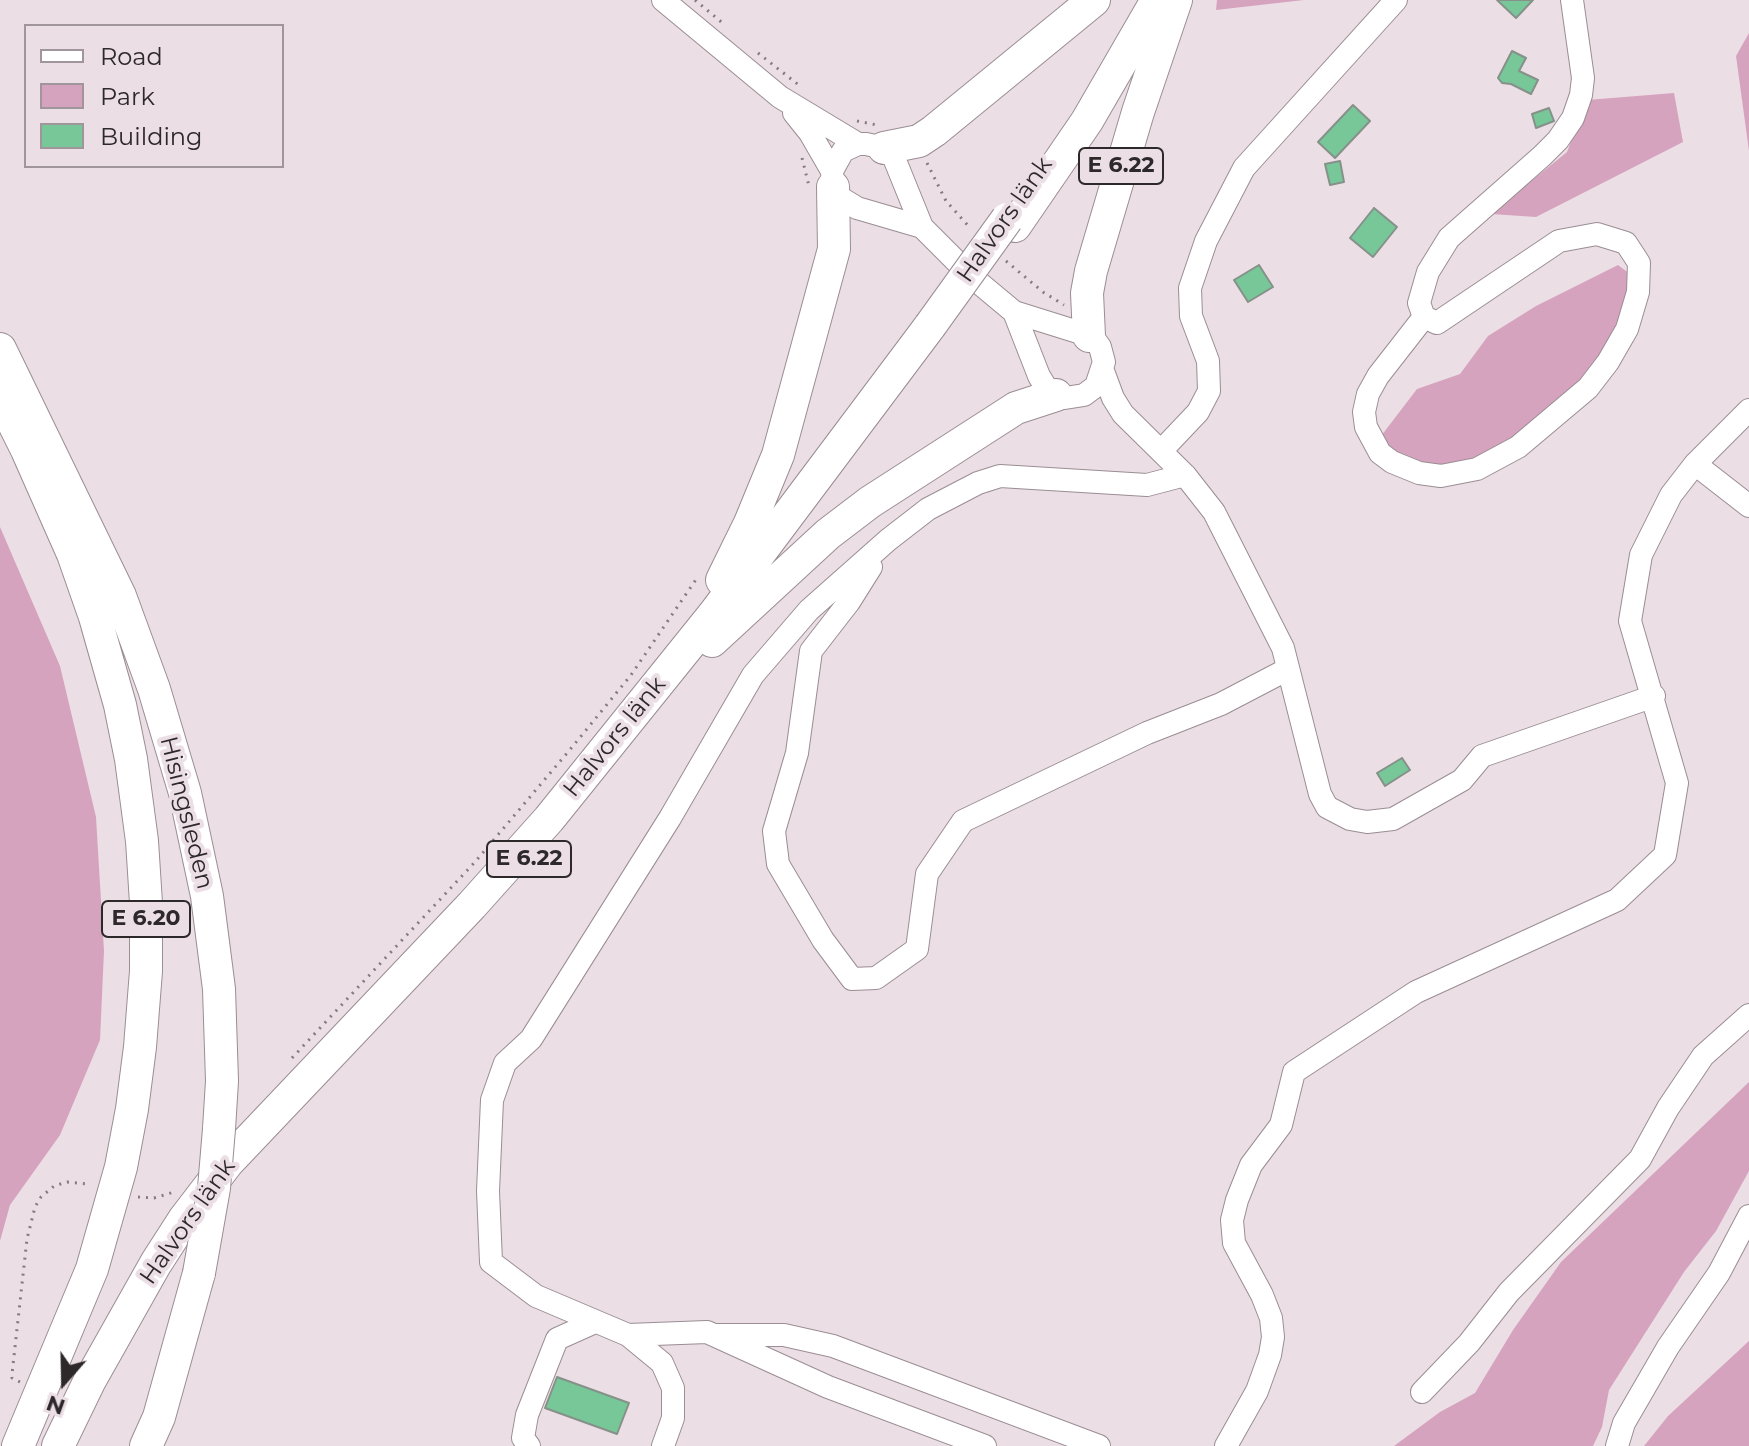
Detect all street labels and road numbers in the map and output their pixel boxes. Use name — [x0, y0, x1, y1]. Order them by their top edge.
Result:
road number: E 6.22 — [1079, 148, 1163, 184]
street label: Halvors länk — [951, 152, 1059, 288]
street label: Halvors länk — [558, 671, 672, 803]
street label: Hisingsleden — [153, 734, 219, 892]
road number: E 6.22 — [487, 841, 571, 877]
road number: E 6.20 — [102, 901, 190, 937]
street label: Halvors länk — [134, 1154, 242, 1290]

